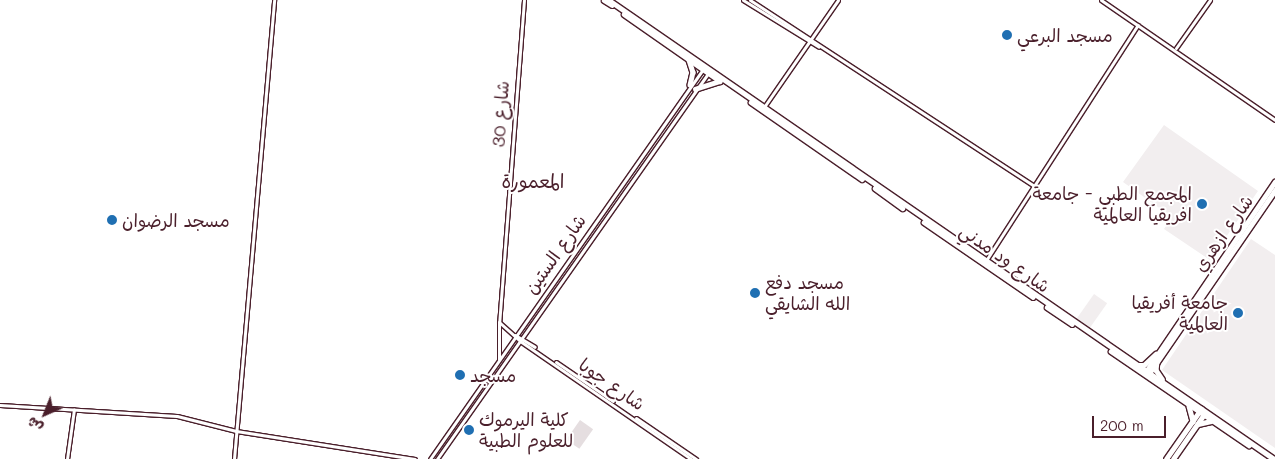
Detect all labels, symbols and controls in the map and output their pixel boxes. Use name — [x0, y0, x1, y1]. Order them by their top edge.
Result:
place label: مسجد البرعي — [1017, 24, 1113, 46]
marker: مسجد البرعي — [1001, 29, 1013, 41]
street label: شارع 30 — [487, 80, 513, 148]
district label: المعمورة — [501, 170, 565, 192]
place label: المجمع الطبي - جامعة افريقيا العالمية — [1033, 183, 1192, 225]
street label: شارع ازهري — [1189, 190, 1257, 276]
marker: المجمع الطبي - جامعة افريقيا العالمية — [1196, 198, 1208, 210]
place label: مسجد الرضوان — [122, 209, 230, 231]
street label: شارع الستين — [520, 210, 590, 298]
marker: مسجد الرضوان — [106, 214, 118, 226]
street label: شارع ود مدني — [956, 219, 1054, 297]
place label: مسجد دفع الله الشايقي — [765, 272, 850, 314]
marker: مسجد دفع الله الشايقي — [749, 287, 761, 299]
place label: جامعة أفريقيا العالمية — [1132, 292, 1228, 334]
marker: جامعة أفريقيا العالمية — [1232, 307, 1244, 319]
street label: شارع جوبا — [575, 353, 649, 415]
place label: مسجد — [470, 364, 516, 386]
marker: مسجد — [454, 369, 466, 381]
north arrow — [20, 389, 70, 439]
scale bar — [1095, 406, 1169, 438]
place label: كلية اليرموك للعلوم الطبية — [479, 409, 573, 452]
text: ش — [22, 413, 46, 437]
text: 200 m — [1100, 415, 1144, 435]
marker: كلية اليرموك للعلوم الطبية — [463, 424, 475, 436]

